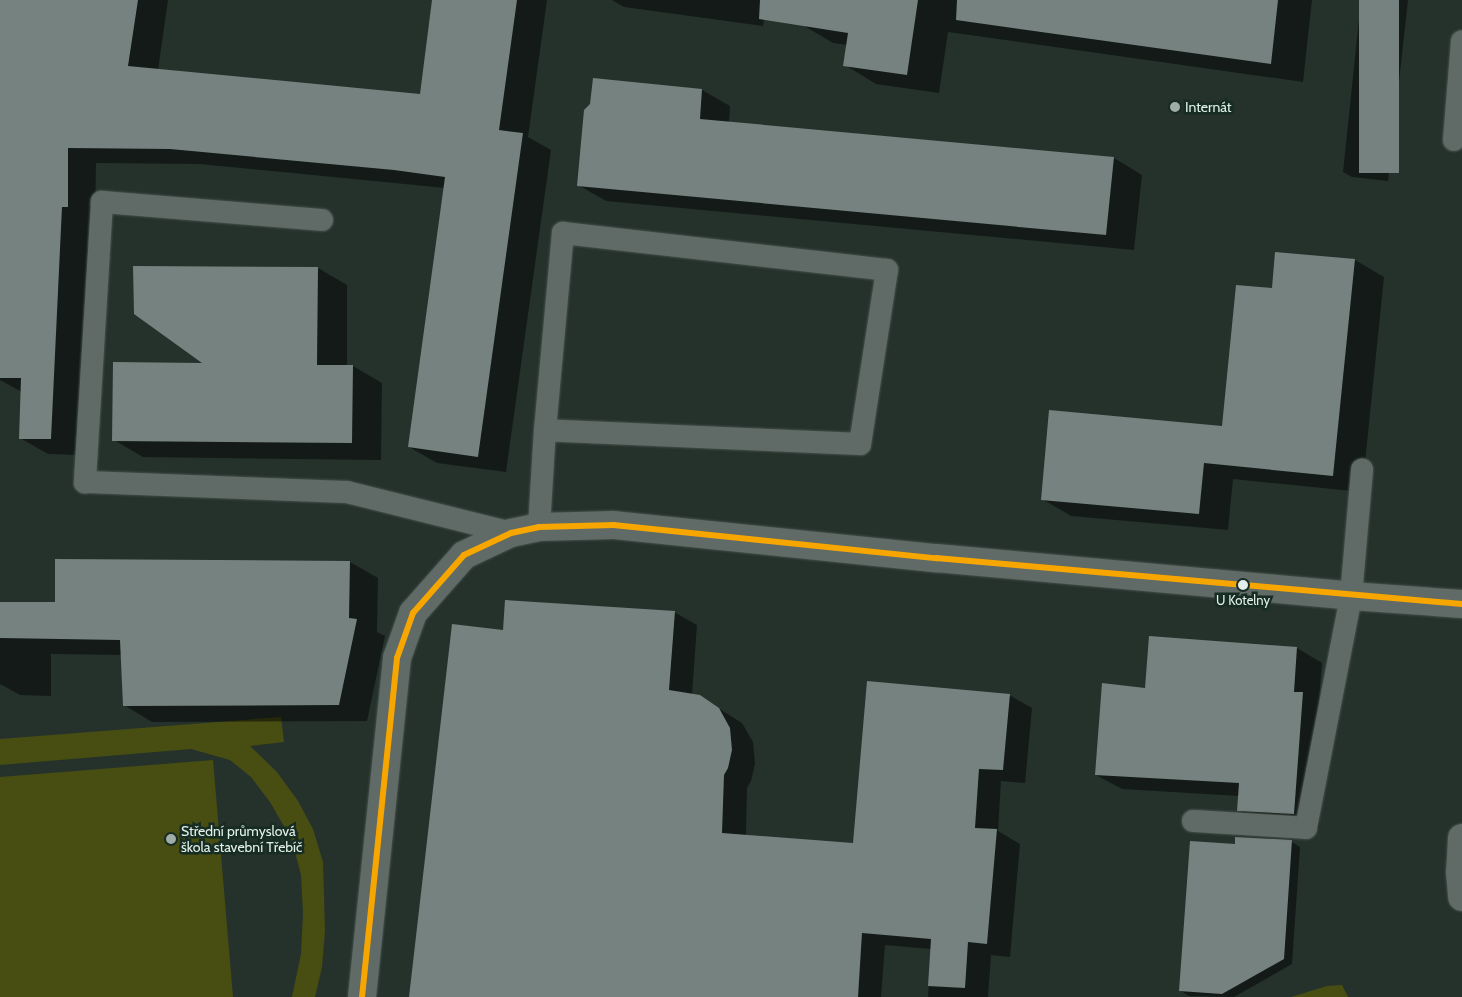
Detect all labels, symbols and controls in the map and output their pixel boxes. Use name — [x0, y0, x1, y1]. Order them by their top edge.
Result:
place label: Internát — [1185, 99, 1232, 115]
marker: Internát — [1169, 101, 1181, 113]
marker: U Kotelny — [1238, 580, 1248, 590]
place label: U Kotelny — [1216, 592, 1270, 608]
place label: Střední průmyslová škola stavební Třebíč — [181, 823, 302, 856]
marker: Střední průmyslová škola stavební Třebíč — [165, 833, 177, 845]

